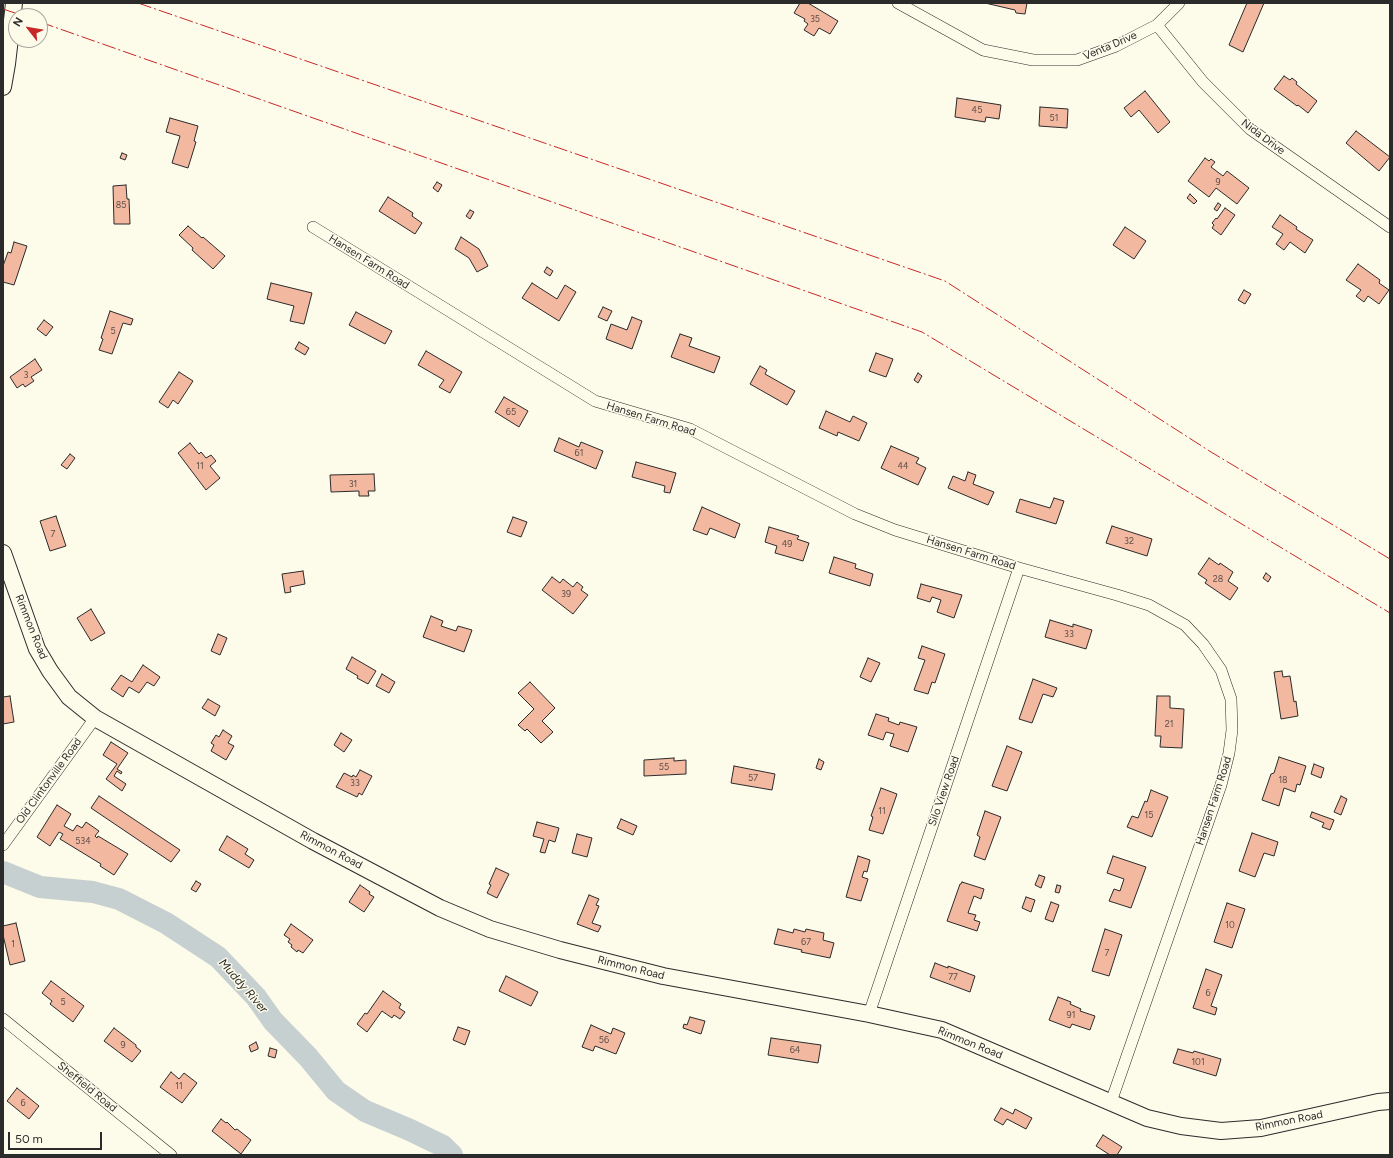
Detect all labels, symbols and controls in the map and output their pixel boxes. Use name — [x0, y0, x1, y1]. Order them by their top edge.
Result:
north arrow — [8, 8, 48, 48]
house number: 35 — [810, 14, 820, 24]
text: N — [10, 15, 26, 29]
street label: Venta Drive — [1081, 29, 1139, 63]
house number: 45 — [972, 105, 982, 115]
house number: 51 — [1050, 113, 1058, 123]
street label: Nida Drive — [1239, 116, 1287, 158]
house number: 9 — [1215, 177, 1221, 187]
house number: 85 — [116, 200, 126, 210]
street label: Hansen Farm Road — [326, 232, 412, 292]
house number: 5 — [110, 326, 116, 336]
house number: 3 — [24, 370, 28, 380]
street label: Hansen Farm Road — [605, 399, 697, 439]
house number: 65 — [506, 407, 516, 417]
house number: 61 — [575, 448, 583, 458]
house number: 11 — [196, 461, 204, 471]
house number: 44 — [897, 461, 909, 471]
house number: 31 — [349, 479, 357, 489]
house number: 7 — [51, 529, 55, 539]
street label: Hansen Farm Road — [925, 533, 1017, 573]
house number: 32 — [1124, 536, 1134, 546]
house number: 49 — [782, 539, 792, 549]
house number: 28 — [1213, 574, 1223, 584]
house number: 39 — [561, 589, 571, 599]
street label: Rimmon Road — [12, 593, 50, 661]
house number: 33 — [1064, 629, 1074, 639]
house number: 21 — [1165, 719, 1173, 729]
street label: Old Clintonville Road — [13, 736, 85, 826]
street label: Silo View Road — [926, 754, 962, 828]
street label: Hansen Farm Road — [1193, 755, 1235, 847]
house number: 55 — [659, 762, 669, 772]
house number: 57 — [748, 773, 758, 783]
house number: 18 — [1278, 775, 1288, 785]
house number: 33 — [350, 778, 360, 788]
house number: 11 — [878, 806, 886, 816]
house number: 15 — [1145, 810, 1153, 820]
street label: Rimmon Road — [298, 828, 364, 872]
house number: 534 — [75, 836, 91, 846]
house number: 10 — [1225, 920, 1235, 930]
house number: 67 — [801, 937, 811, 947]
house number: 1 — [11, 939, 15, 949]
house number: 7 — [1105, 948, 1109, 958]
street label: Rimmon Road — [596, 953, 666, 983]
water label: Muddy River — [216, 956, 270, 1016]
house number: 77 — [948, 972, 958, 982]
house number: 6 — [1205, 988, 1211, 998]
house number: 5 — [60, 997, 66, 1007]
house number: 91 — [1067, 1010, 1075, 1020]
street label: Rimmon Road — [936, 1024, 1004, 1062]
house number: 56 — [599, 1035, 609, 1045]
house number: 9 — [120, 1040, 126, 1050]
house number: 64 — [790, 1045, 800, 1055]
house number: 101 — [1191, 1057, 1205, 1067]
street label: Sheffield Road — [55, 1059, 119, 1115]
house number: 11 — [175, 1081, 183, 1091]
house number: 6 — [20, 1098, 26, 1108]
street label: Rimmon Road — [1254, 1108, 1324, 1134]
scale bar — [10, 1124, 104, 1150]
text: 50 m — [15, 1132, 43, 1146]

